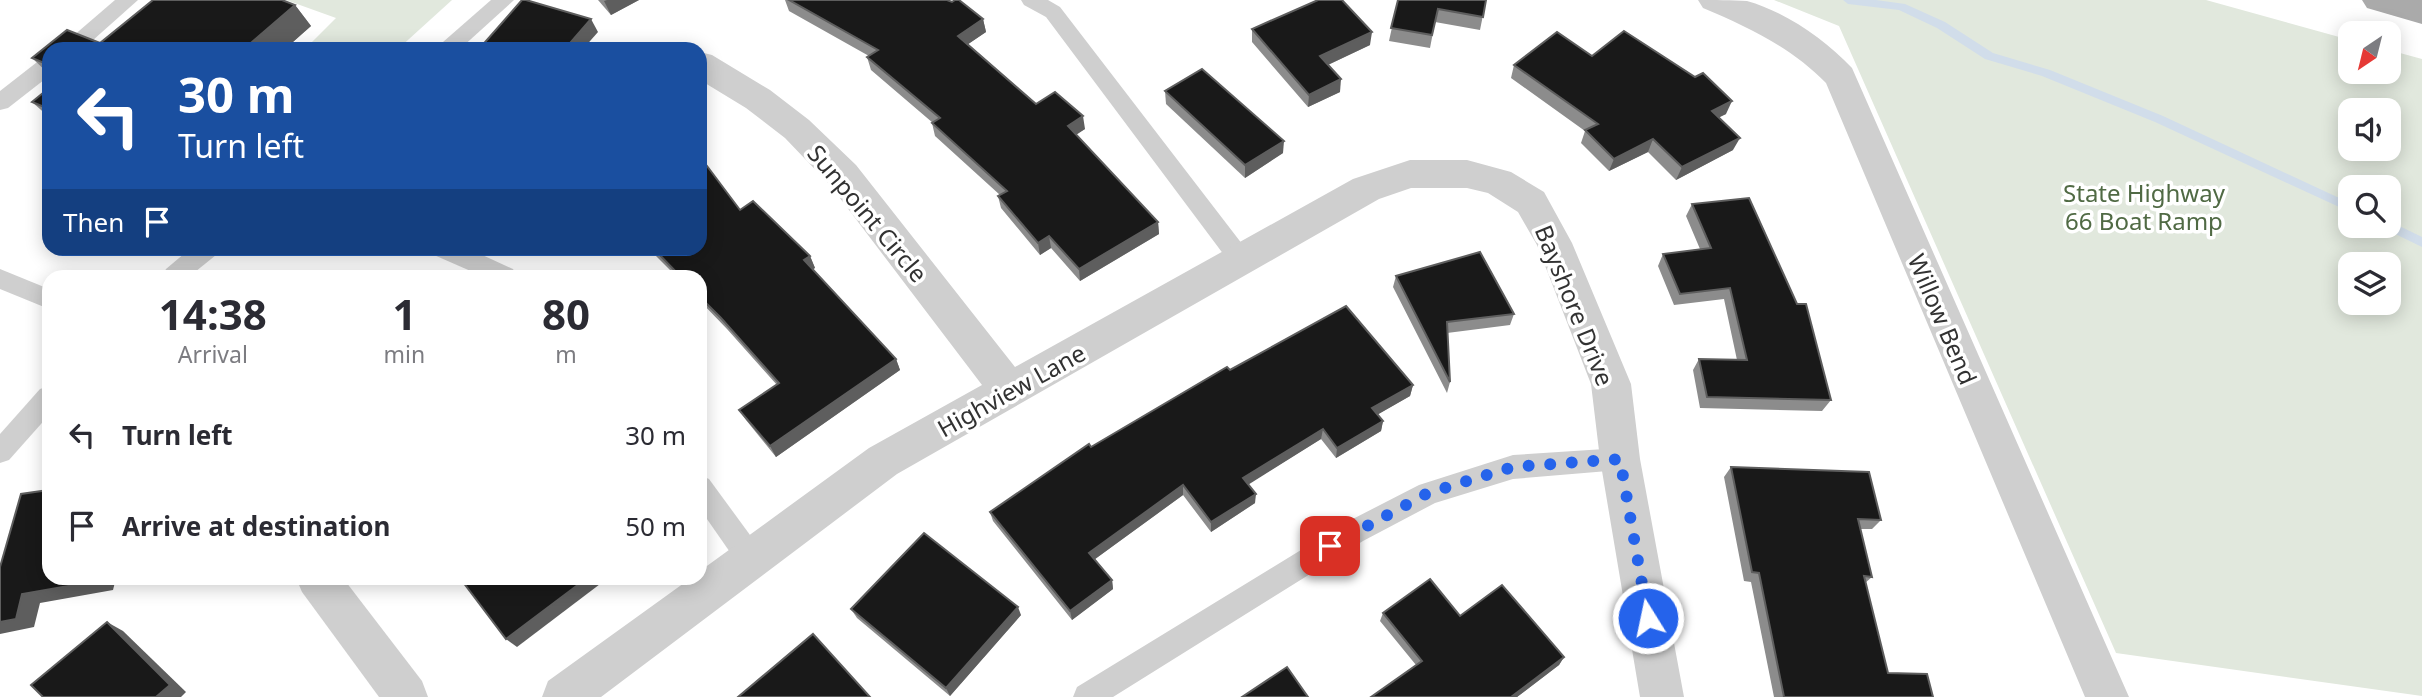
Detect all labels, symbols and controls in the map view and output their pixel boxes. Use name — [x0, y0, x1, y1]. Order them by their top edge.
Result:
north arrow — [2338, 21, 2401, 84]
map controls — [2338, 21, 2401, 315]
text: 30 m — [178, 61, 295, 127]
icon: left — [63, 70, 154, 161]
button: sound — [2338, 98, 2401, 161]
text: Turn left — [178, 124, 304, 167]
street label: Sunpoint Circle — [801, 137, 935, 289]
button: search — [2338, 175, 2401, 238]
park label: State Highway 66 Boat Ramp — [2063, 176, 2226, 237]
icon: arrive — [138, 203, 176, 241]
text: Then — [63, 204, 124, 240]
street label: Bayshore Drive — [1528, 220, 1622, 390]
street label: Willow Bend — [1901, 249, 1985, 389]
button: layers — [2338, 252, 2401, 315]
text: 14:38 — [159, 285, 267, 342]
text: 1 — [392, 285, 416, 342]
text: 80 — [542, 285, 590, 342]
street label: Highview Lane — [931, 336, 1091, 444]
text: Arrival — [178, 338, 248, 370]
text: min — [384, 338, 425, 370]
text: m — [555, 338, 577, 370]
icon: left — [63, 416, 101, 454]
text: Turn left — [122, 417, 233, 453]
text: 30 m — [625, 417, 686, 453]
icon: arrive — [63, 507, 101, 545]
text: Arrive at destination — [122, 508, 391, 544]
text: 50 m — [625, 508, 686, 544]
pin — [1300, 516, 1360, 576]
icon: arrive — [1311, 527, 1349, 565]
position arrow — [1611, 581, 1685, 655]

